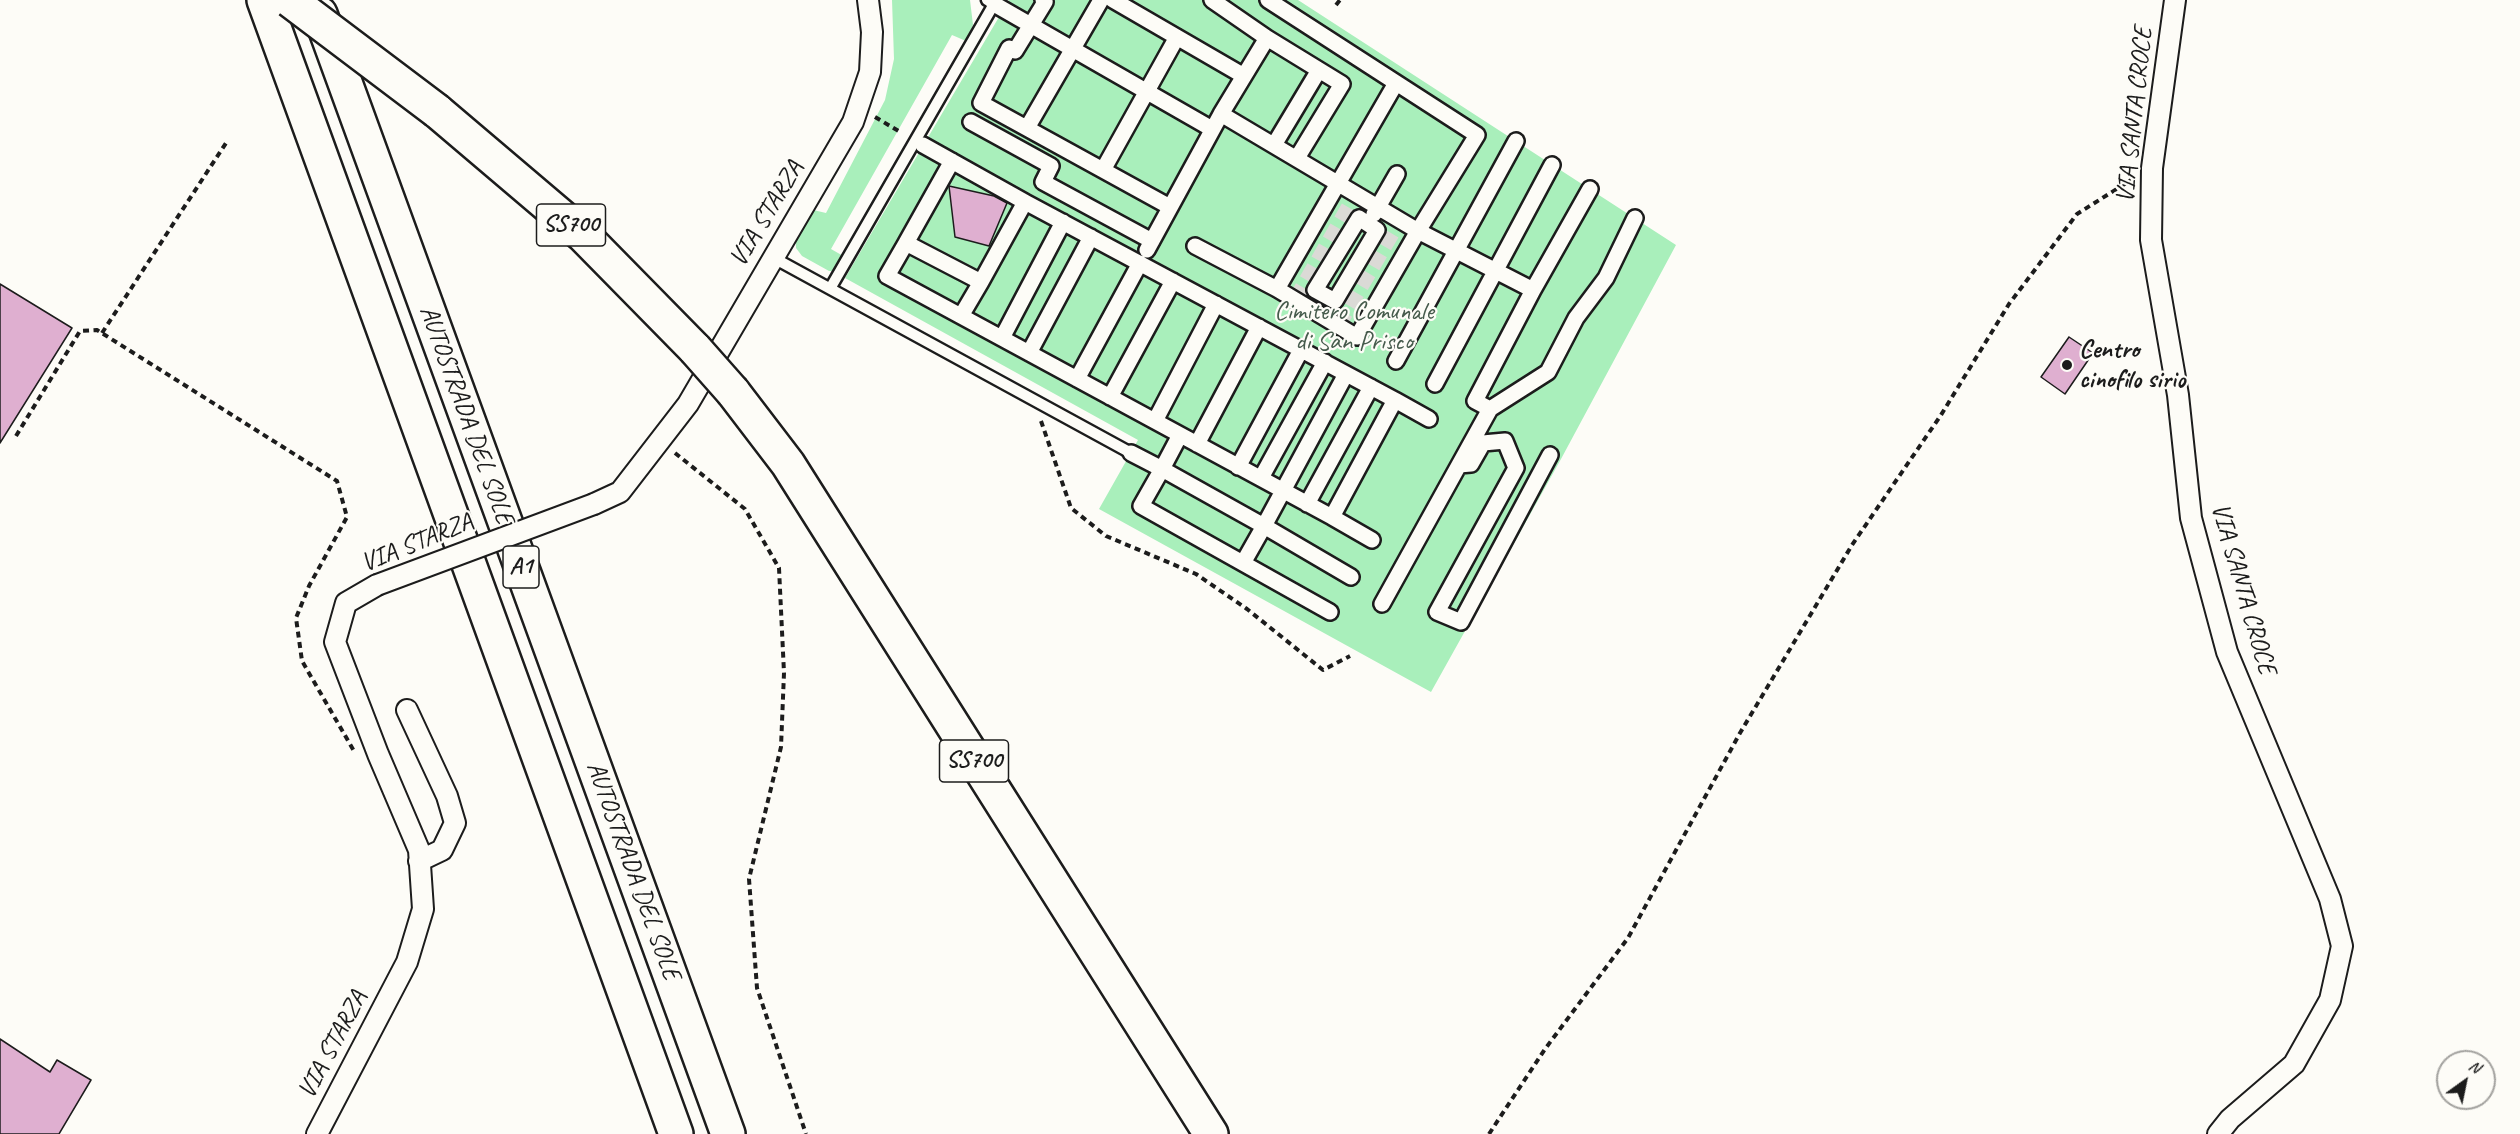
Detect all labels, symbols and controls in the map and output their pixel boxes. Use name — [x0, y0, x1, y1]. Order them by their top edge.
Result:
street label: VIA SANTA CROCE — [2110, 26, 2160, 204]
street label: VIA STARZA — [723, 156, 811, 272]
road number: SS700 — [536, 204, 606, 246]
park label: Cimitero Comunale di San Prisco — [1274, 296, 1434, 358]
street label: AUTOSTRADA DEL SOLE — [412, 302, 520, 528]
place label: Centro cinofilo sirio — [2079, 334, 2185, 396]
marker: Centro cinofilo sirio — [2060, 358, 2074, 372]
street label: VIA SANTA CROCE — [2204, 500, 2282, 678]
street label: VIA STARZA — [357, 507, 477, 579]
road number: A1 — [503, 546, 539, 588]
road number: SS700 — [940, 740, 1008, 782]
street label: AUTOSTRADA DEL SOLE — [579, 758, 687, 984]
street label: VIA STARZA — [292, 986, 374, 1104]
north arrow — [2436, 1050, 2496, 1110]
text: N — [2465, 1055, 2484, 1078]

